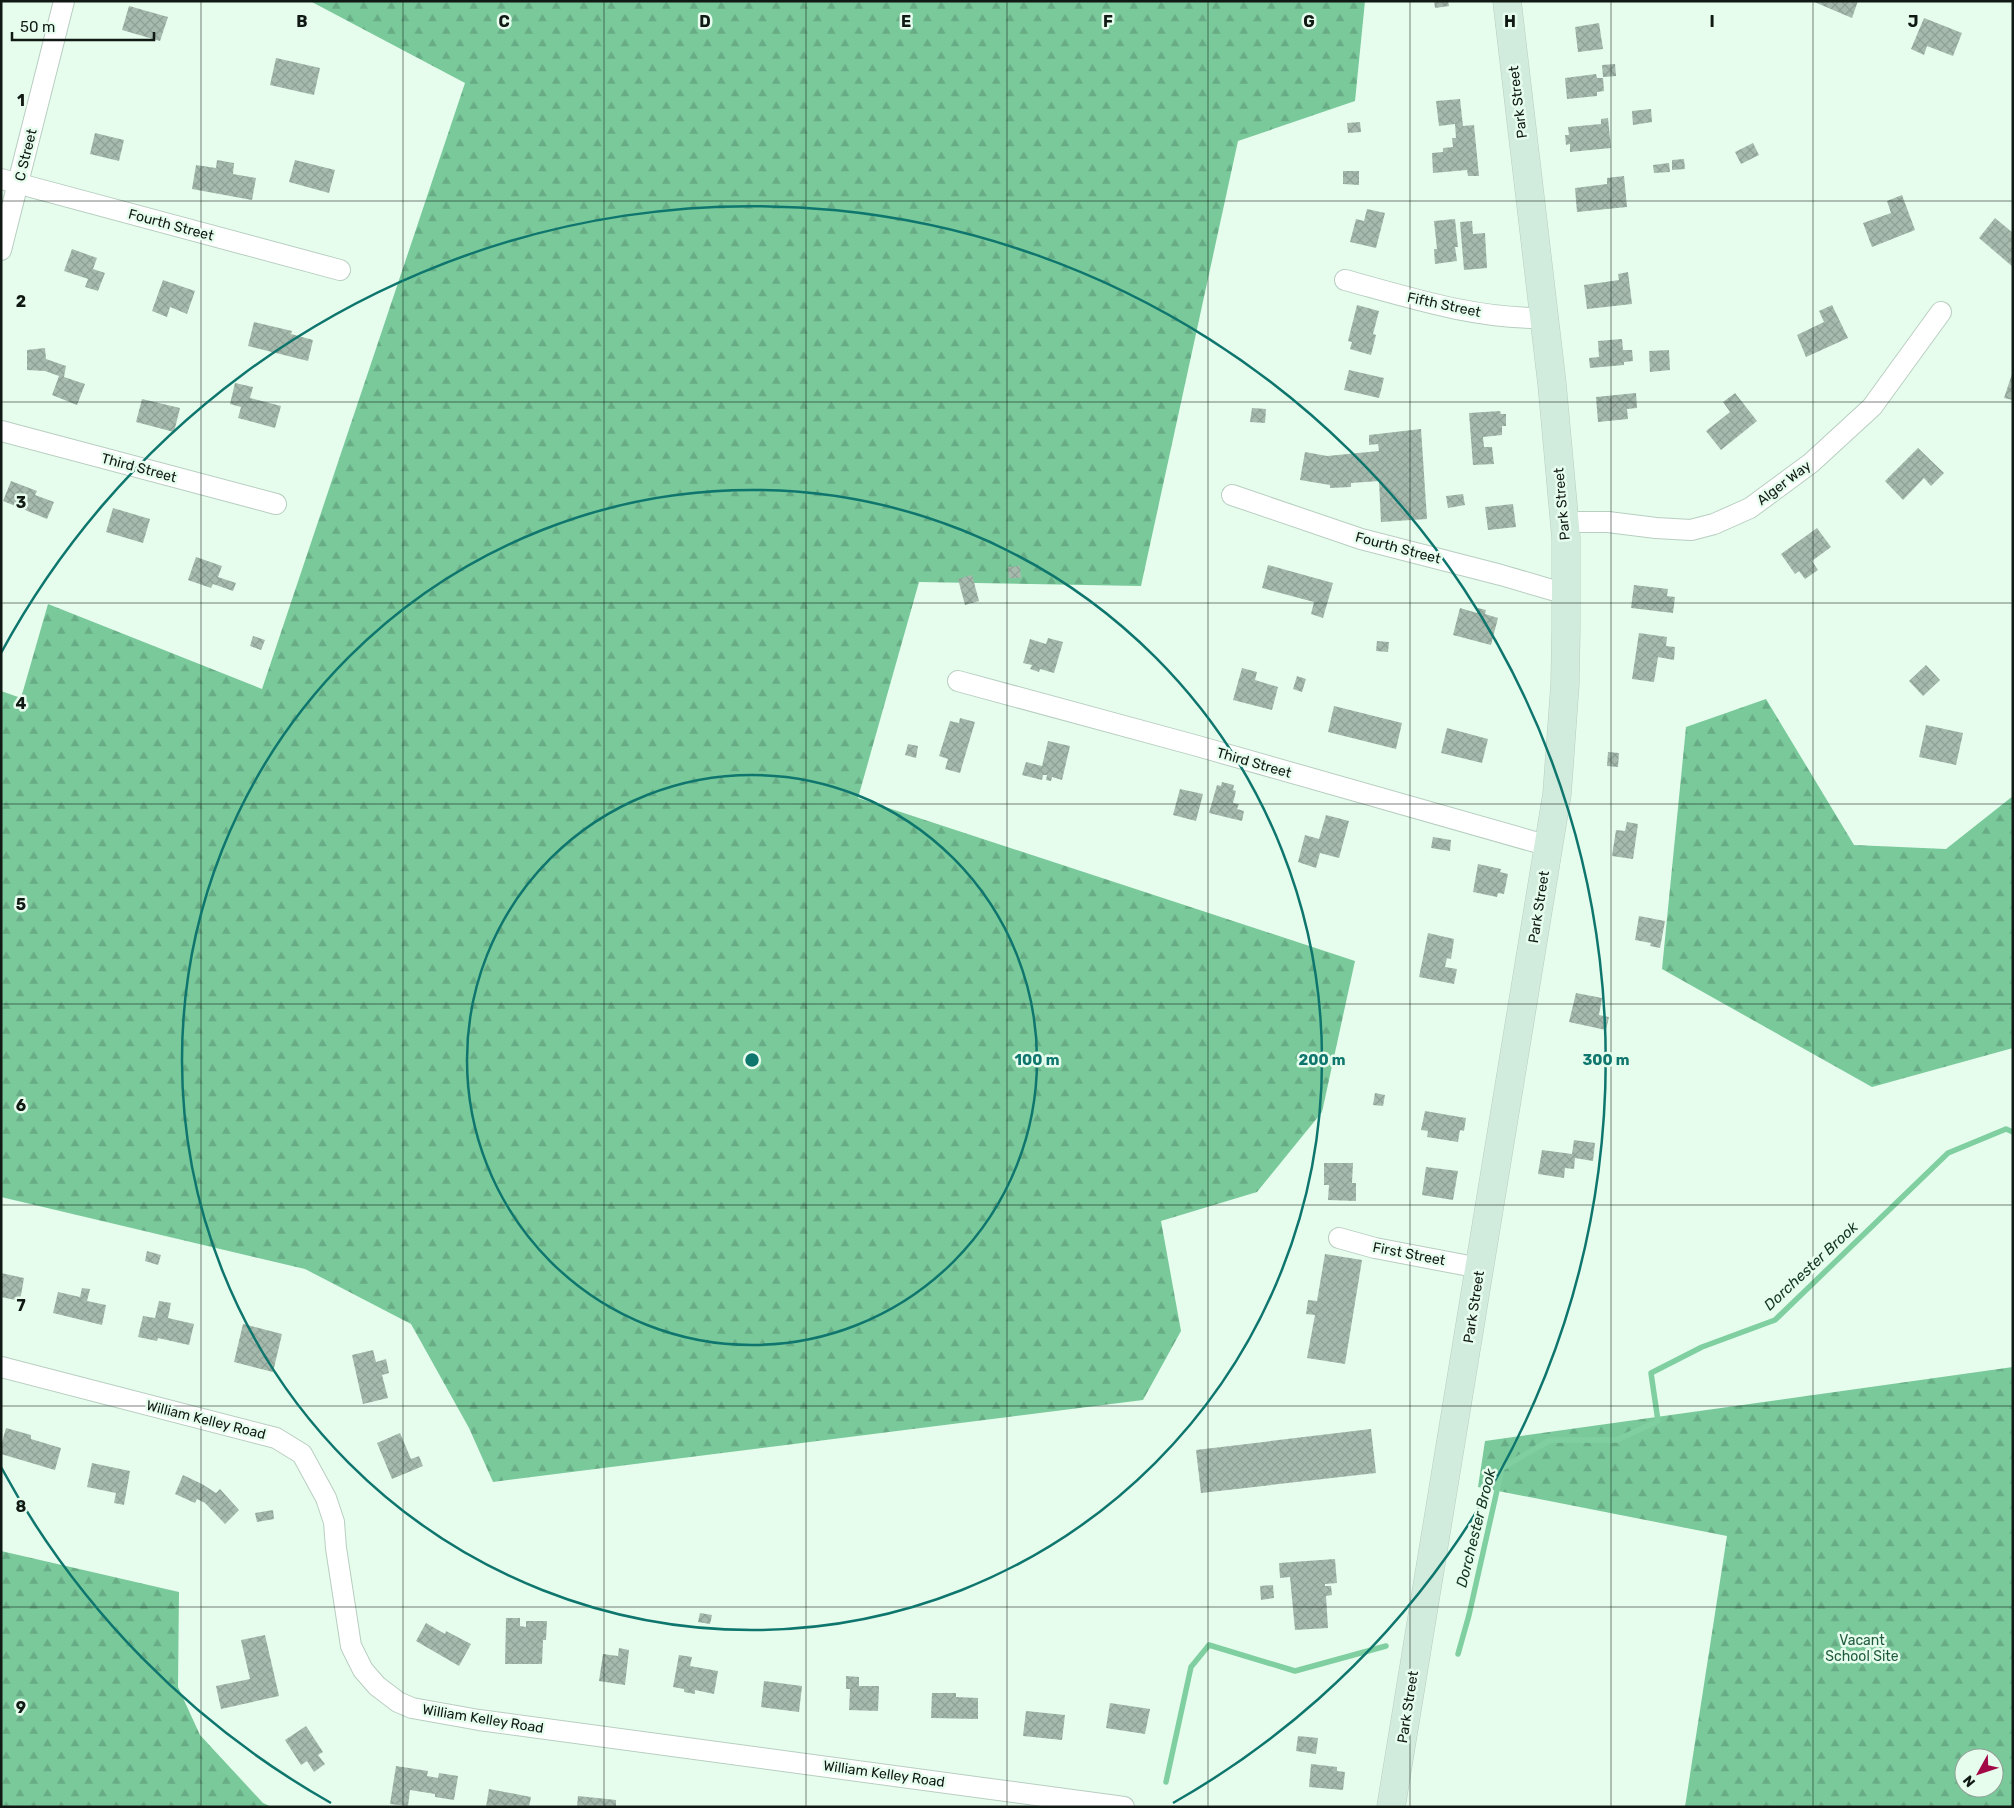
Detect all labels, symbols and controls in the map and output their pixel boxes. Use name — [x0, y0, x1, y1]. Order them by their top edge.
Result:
scale bar — [12, 10, 155, 42]
text: B — [296, 12, 308, 31]
text: C — [498, 12, 510, 31]
text: D — [699, 12, 711, 31]
text: E — [901, 12, 911, 31]
text: F — [1103, 12, 1113, 31]
text: G — [1303, 12, 1315, 31]
text: H — [1504, 12, 1516, 31]
text: I — [1709, 12, 1715, 31]
text: J — [1908, 12, 1918, 31]
text: 50 m — [20, 18, 55, 36]
street label: Park Street — [1505, 64, 1531, 139]
text: 1 — [17, 91, 25, 110]
street label: C Street — [11, 127, 41, 183]
street label: Fourth Street — [126, 205, 216, 245]
street label: Fifth Street — [1406, 289, 1483, 321]
text: 2 — [16, 292, 26, 311]
street label: Third Street — [100, 450, 179, 486]
street label: Alger Way — [1754, 457, 1815, 509]
street label: Park Street — [1550, 466, 1574, 541]
text: 3 — [16, 493, 26, 512]
street label: Fourth Street — [1353, 528, 1443, 568]
text: 4 — [16, 694, 27, 713]
street label: Third Street — [1215, 744, 1294, 782]
street label: Park Street — [1525, 869, 1553, 944]
text: 5 — [16, 895, 26, 914]
centre of rings — [743, 1051, 761, 1069]
text: 100 m — [1015, 1051, 1059, 1069]
text: 200 m — [1298, 1051, 1346, 1069]
text: 300 m — [1582, 1051, 1630, 1069]
text: 6 — [16, 1096, 26, 1115]
water label: Dorchester Brook — [1760, 1218, 1862, 1314]
street label: First Street — [1371, 1239, 1447, 1269]
street label: Park Street — [1460, 1269, 1488, 1344]
text: 7 — [16, 1296, 26, 1315]
street label: William Kelley Road — [144, 1397, 268, 1443]
water label: Dorchester Brook — [1453, 1466, 1500, 1589]
text: 8 — [16, 1497, 27, 1516]
park label: Vacant School Site — [1825, 1632, 1899, 1665]
street label: Park Street — [1394, 1669, 1422, 1744]
text: 9 — [16, 1698, 26, 1717]
street label: William Kelley Road — [421, 1701, 545, 1737]
north arrow — [1954, 1748, 2004, 1798]
street label: William Kelley Road — [822, 1757, 946, 1791]
text: N — [1960, 1772, 1979, 1790]

